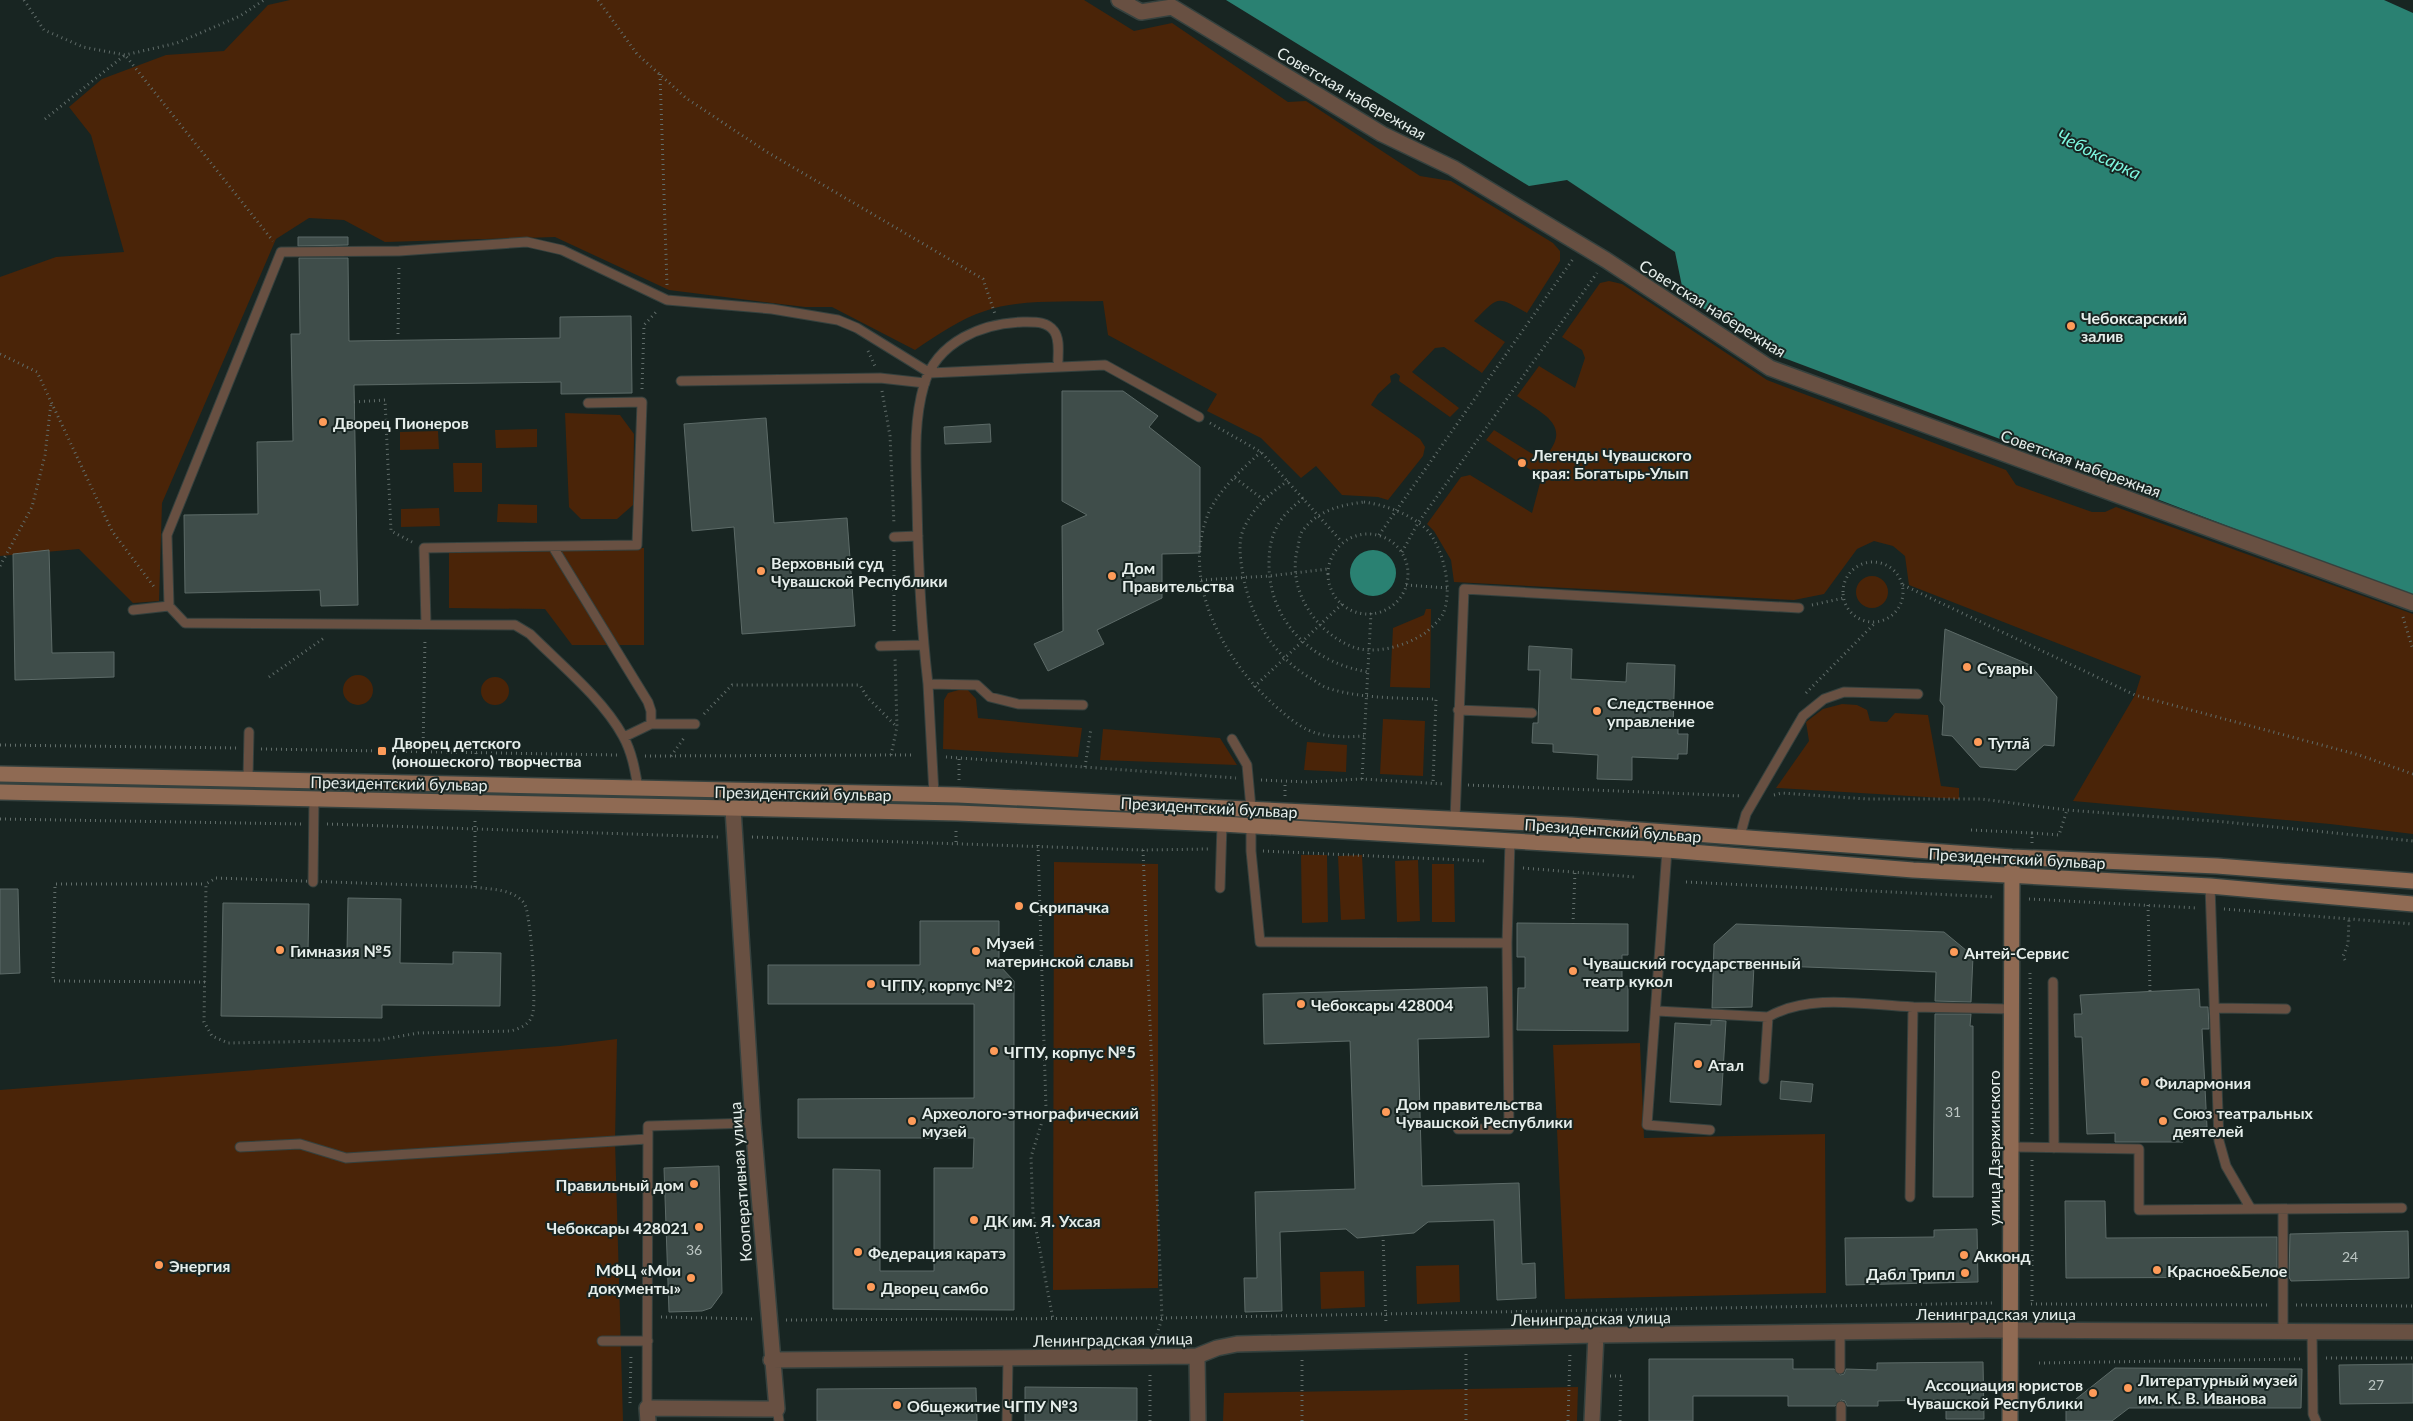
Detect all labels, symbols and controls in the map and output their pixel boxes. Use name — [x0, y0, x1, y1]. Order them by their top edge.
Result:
street label: Советская набережная — [1274, 43, 1430, 143]
water label: Чебоксарка — [2053, 124, 2145, 184]
street label: Советская набережная — [1636, 255, 1790, 361]
place label: Чебоксарский залив — [2081, 308, 2187, 345]
marker: Чебоксарский залив — [2065, 320, 2077, 332]
place label: Дворец Пионеров — [333, 413, 469, 432]
marker: Дворец Пионеров — [317, 416, 329, 428]
street label: Советская набережная — [1998, 425, 2164, 501]
place label: Легенды Чувашского края: Богатырь-Улып — [1531, 445, 1692, 482]
marker: Легенды Чувашского края: Богатырь-Улып — [1516, 457, 1528, 469]
place label: Верховный суд Чувашской Республики — [771, 553, 948, 590]
place label: Дом Правительства — [1122, 558, 1234, 595]
marker: Верховный суд Чувашской Республики — [755, 565, 767, 577]
marker: Дом Правительства — [1106, 570, 1118, 582]
place label: Сувары — [1977, 658, 2033, 677]
marker: Сувары — [1961, 661, 1973, 673]
place label: Следственное управление — [1607, 693, 1715, 730]
marker: Следственное управление — [1591, 705, 1603, 717]
place label: Дворец детского (юношеского) творчества — [392, 733, 582, 770]
place label: Тутлӑ — [1988, 733, 2030, 752]
marker: Тутлӑ — [1972, 736, 1984, 748]
marker: Дворец детского (юношеского) творчества — [376, 745, 388, 757]
street label: Президентский бульвар — [310, 772, 488, 794]
street label: Президентский бульвар — [714, 782, 892, 804]
street label: Президентский бульвар — [1120, 793, 1298, 821]
street label: Президентский бульвар — [1524, 814, 1702, 846]
street label: Президентский бульвар — [1928, 844, 2106, 872]
place label: Скрипачка — [1029, 897, 1109, 916]
marker: Скрипачка — [1013, 900, 1025, 912]
place label: Музей материнской славы — [986, 933, 1133, 970]
place label: Гимназия №5 — [290, 941, 392, 960]
place label: Антей-Сервис — [1963, 943, 2069, 962]
marker: Гимназия №5 — [274, 944, 286, 956]
marker: Музей материнской славы — [970, 945, 982, 957]
marker: Антей-Сервис — [1948, 946, 1960, 958]
place label: Чувашский государственный театр кукол — [1583, 953, 1801, 990]
marker: Чувашский государственный театр кукол — [1567, 965, 1579, 977]
place label: ЧГПУ, корпус №2 — [881, 975, 1013, 994]
marker: ЧГПУ, корпус №2 — [865, 978, 877, 990]
place label: Чебоксары 428004 — [1311, 995, 1454, 1014]
marker: Чебоксары 428004 — [1295, 998, 1307, 1010]
place label: ЧГПУ, корпус №5 — [1004, 1042, 1136, 1061]
marker: ЧГПУ, корпус №5 — [988, 1045, 1000, 1057]
place label: Атал — [1707, 1055, 1744, 1074]
marker: Атал — [1692, 1058, 1704, 1070]
street label: улица Дзержинского — [1984, 1070, 2003, 1226]
place label: Филармония — [2155, 1073, 2251, 1092]
marker: Филармония — [2139, 1076, 2151, 1088]
place label: Дом правительства Чувашской Республики — [1396, 1094, 1573, 1131]
street label: Кооперативная улица — [725, 1101, 755, 1263]
place label: Археолого-этнографический музей — [921, 1103, 1139, 1140]
house number: 31 — [1945, 1103, 1961, 1120]
place label: Союз театральных деятелей — [2173, 1103, 2314, 1140]
marker: Дом правительства Чувашской Республики — [1380, 1106, 1392, 1118]
marker: Археолого-этнографический музей — [906, 1115, 918, 1127]
marker: Союз театральных деятелей — [2157, 1115, 2169, 1127]
place label: Правильный дом — [555, 1175, 684, 1194]
marker: Правильный дом — [688, 1178, 700, 1190]
place label: ДК им. Я. Ухсая — [984, 1211, 1101, 1230]
marker: ДК им. Я. Ухсая — [968, 1214, 980, 1226]
place label: Чебоксары 428021 — [547, 1218, 689, 1237]
marker: Чебоксары 428021 — [693, 1221, 705, 1233]
house number: 36 — [686, 1241, 702, 1258]
place label: Федерация каратэ — [868, 1243, 1006, 1262]
marker: Федерация каратэ — [852, 1246, 864, 1258]
place label: Акконд — [1973, 1246, 2031, 1265]
house number: 24 — [2342, 1248, 2358, 1265]
marker: Акконд — [1958, 1249, 1970, 1261]
place label: Энергия — [169, 1256, 230, 1275]
marker: Энергия — [153, 1259, 165, 1271]
place label: МФЦ «Мои документы» — [588, 1260, 681, 1297]
place label: Красное&Белое — [2167, 1261, 2288, 1280]
place label: Дабл Трипл — [1866, 1264, 1955, 1283]
marker: Красное&Белое — [2151, 1264, 2163, 1276]
marker: Дабл Трипл — [1959, 1267, 1971, 1279]
marker: МФЦ «Мои документы» — [685, 1272, 697, 1284]
place label: Дворец самбо — [881, 1278, 988, 1297]
marker: Дворец самбо — [865, 1281, 877, 1293]
street label: Ленинградская улица — [1915, 1304, 2076, 1323]
street label: Ленинградская улица — [1510, 1307, 1671, 1329]
street label: Ленинградская улица — [1032, 1328, 1193, 1350]
place label: Литературный музей им. К. В. Иванова — [2137, 1370, 2298, 1407]
place label: Ассоциация юристов Чувашской Республики — [1906, 1375, 2083, 1412]
house number: 27 — [2368, 1376, 2384, 1393]
marker: Литературный музей им. К. В. Иванова — [2122, 1382, 2134, 1394]
marker: Ассоциация юристов Чувашской Республики — [2087, 1387, 2099, 1399]
place label: Общежитие ЧГПУ №3 — [907, 1396, 1078, 1415]
marker: Общежитие ЧГПУ №3 — [891, 1399, 903, 1411]

